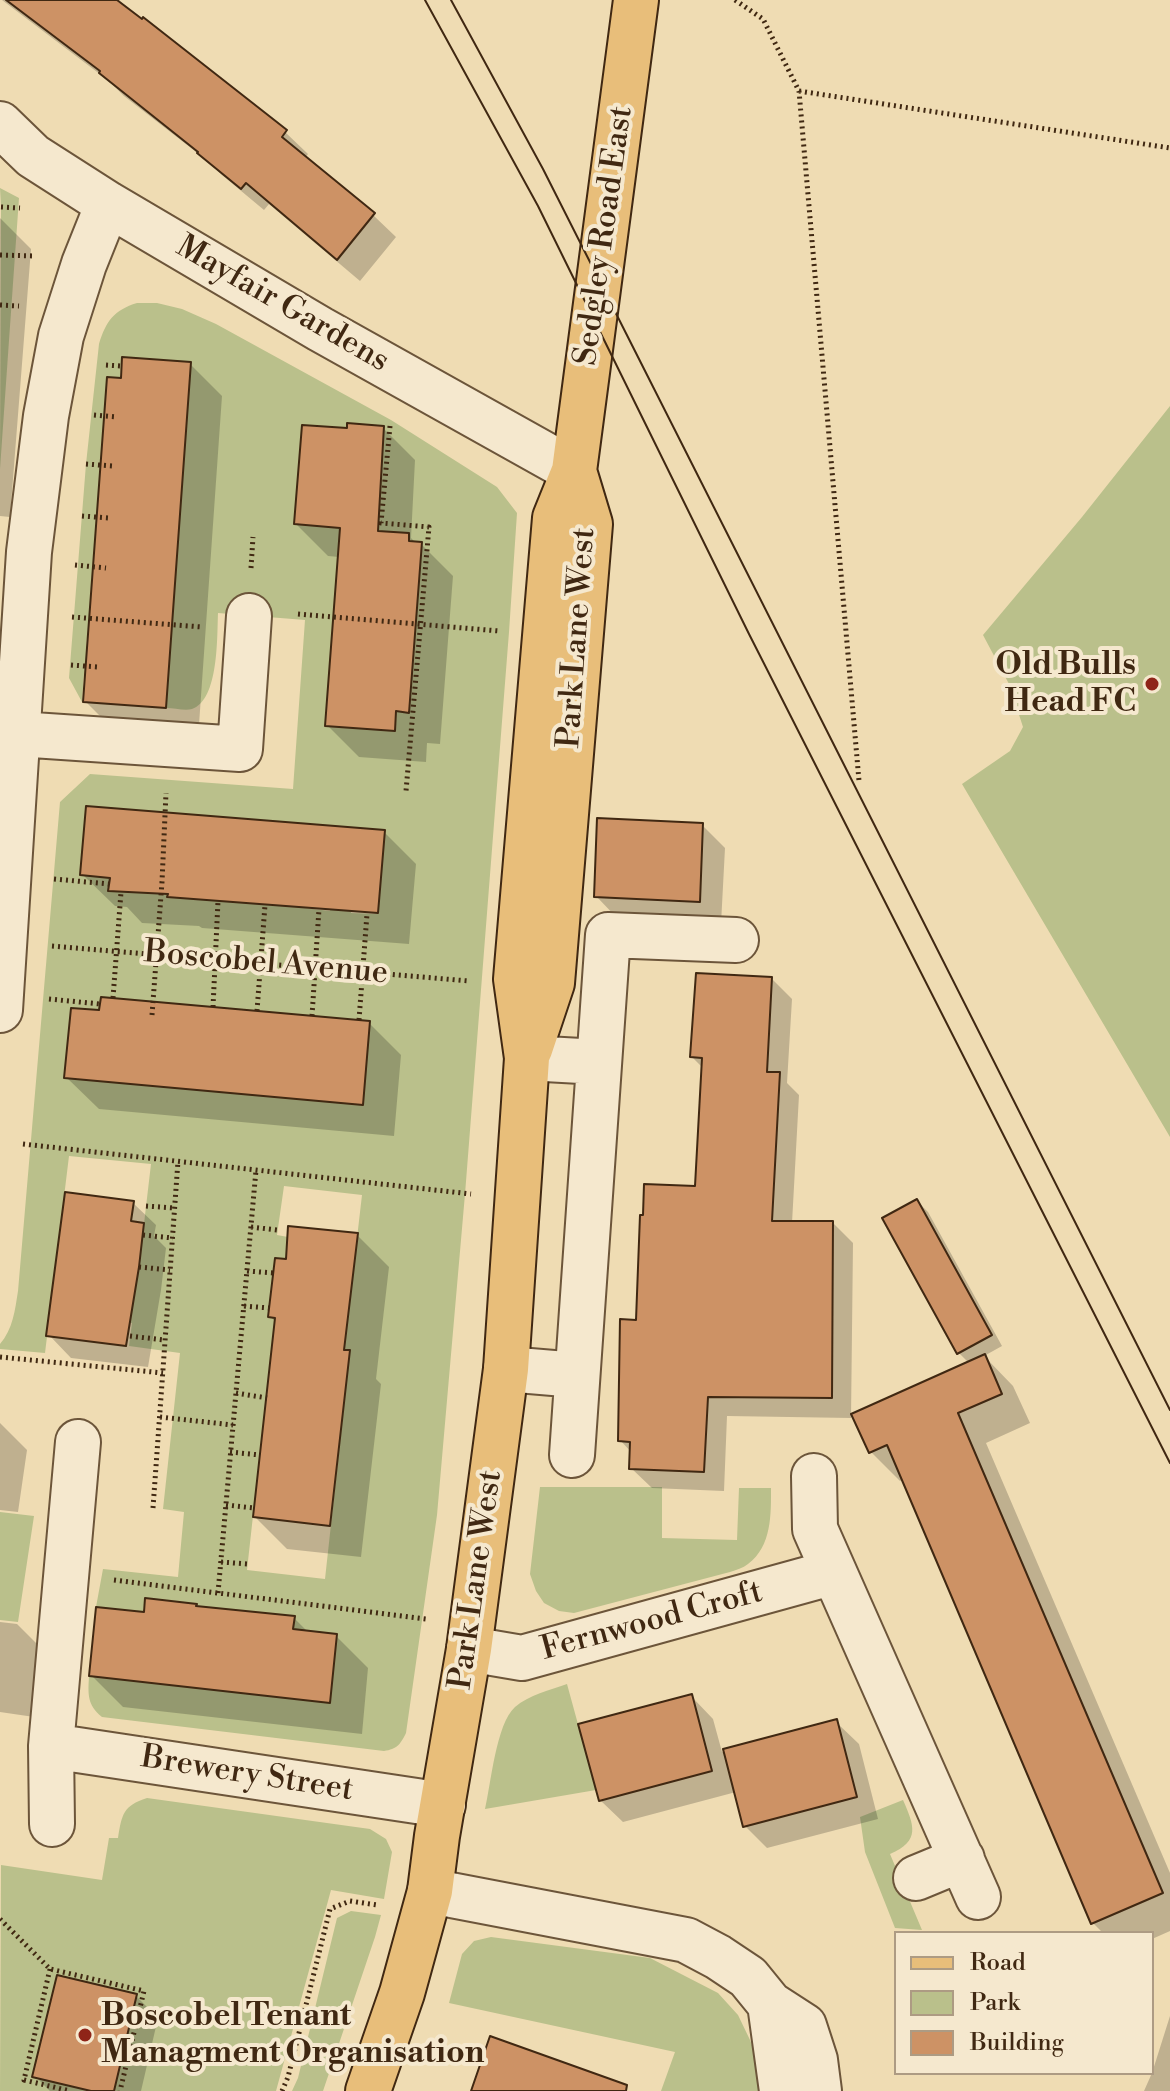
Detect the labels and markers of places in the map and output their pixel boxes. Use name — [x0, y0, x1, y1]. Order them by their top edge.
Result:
place label: Old Bulls Head FC — [995, 647, 1136, 722]
marker: Old Bulls Head FC — [1143, 675, 1161, 693]
place label: Boscobel Tenant Managment Organisation — [101, 1998, 484, 2073]
marker: Boscobel Tenant Managment Organisation — [76, 2026, 94, 2044]

